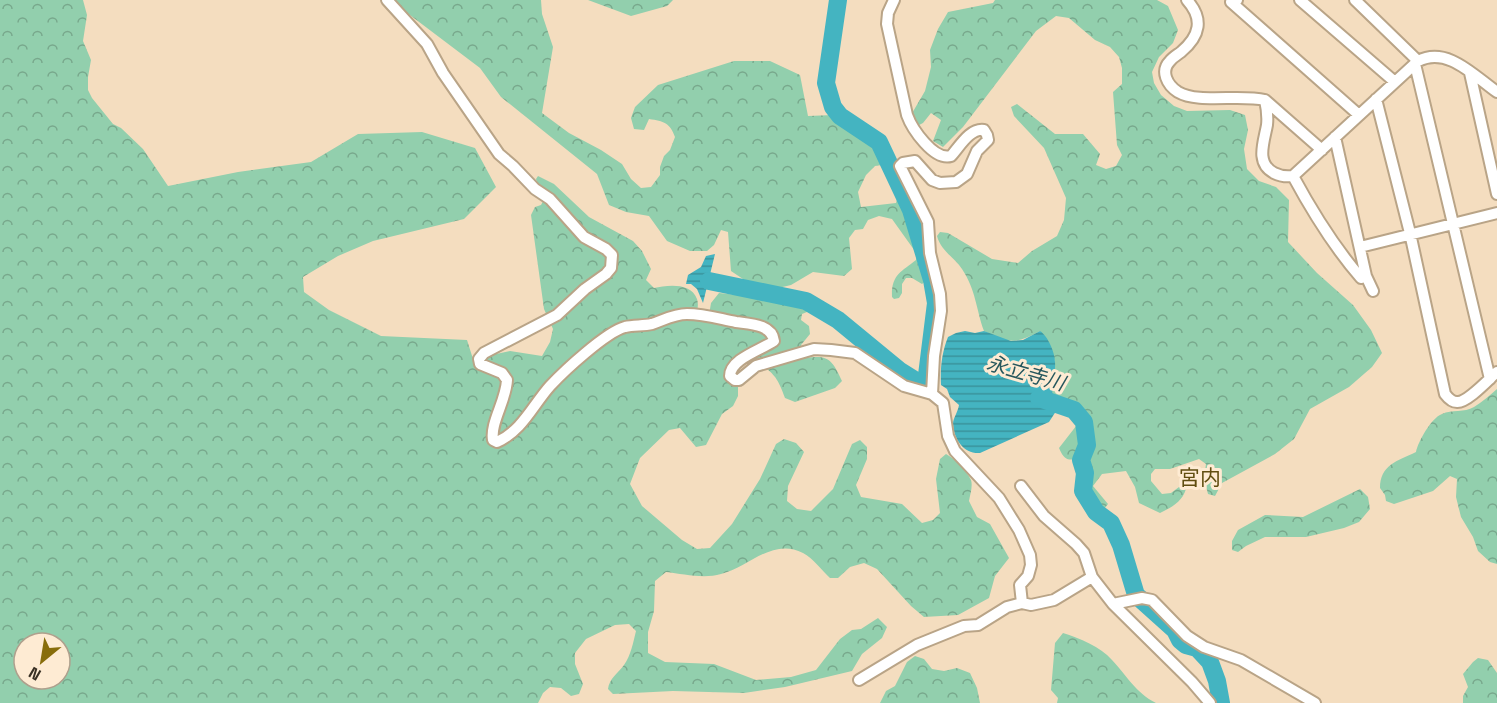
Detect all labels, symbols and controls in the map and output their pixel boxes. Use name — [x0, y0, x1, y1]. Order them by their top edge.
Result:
water label: 永立寺川 — [984, 349, 1070, 397]
district label: 宮内 — [1179, 464, 1221, 491]
north arrow — [12, 631, 72, 691]
text: N — [25, 662, 45, 685]

